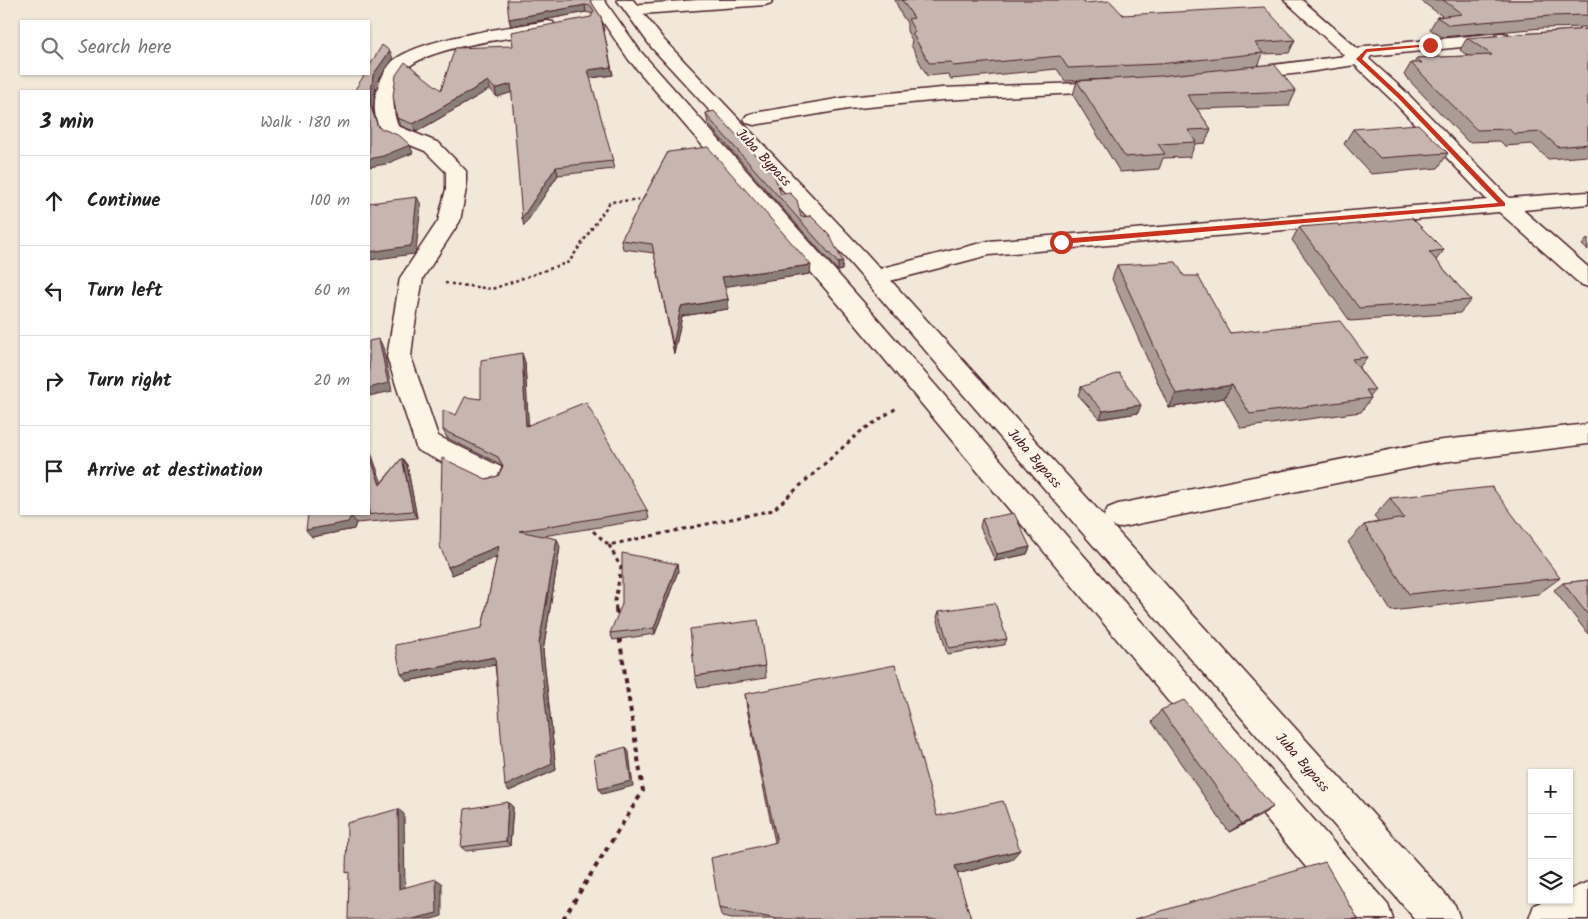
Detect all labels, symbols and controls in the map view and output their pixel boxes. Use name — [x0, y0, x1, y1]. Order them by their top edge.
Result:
search box — [20, 20, 370, 75]
text: Search here — [78, 33, 172, 63]
icon: search — [38, 34, 66, 62]
route end — [1419, 34, 1442, 57]
text: 3 min — [40, 106, 94, 139]
text: Walk · 180 m — [260, 110, 350, 135]
street label: Juba Bypass — [730, 123, 796, 192]
text: Continue — [87, 186, 160, 216]
icon: ahead — [40, 187, 68, 215]
text: 100 m — [310, 188, 350, 213]
route start — [1050, 231, 1073, 254]
text: Turn left — [87, 276, 162, 306]
icon: left — [40, 277, 68, 305]
text: 60 m — [314, 278, 350, 303]
text: Turn right — [87, 366, 172, 396]
icon: right — [40, 367, 68, 395]
text: 20 m — [314, 368, 350, 393]
street label: Juba Bypass — [1002, 424, 1067, 494]
text: Arrive at destination — [87, 456, 263, 486]
icon: arrive — [40, 457, 68, 485]
street label: Juba Bypass — [1270, 728, 1335, 798]
map controls — [1528, 769, 1573, 904]
button: + — [1528, 769, 1573, 814]
button: − — [1528, 814, 1573, 859]
button: layers — [1528, 859, 1573, 904]

